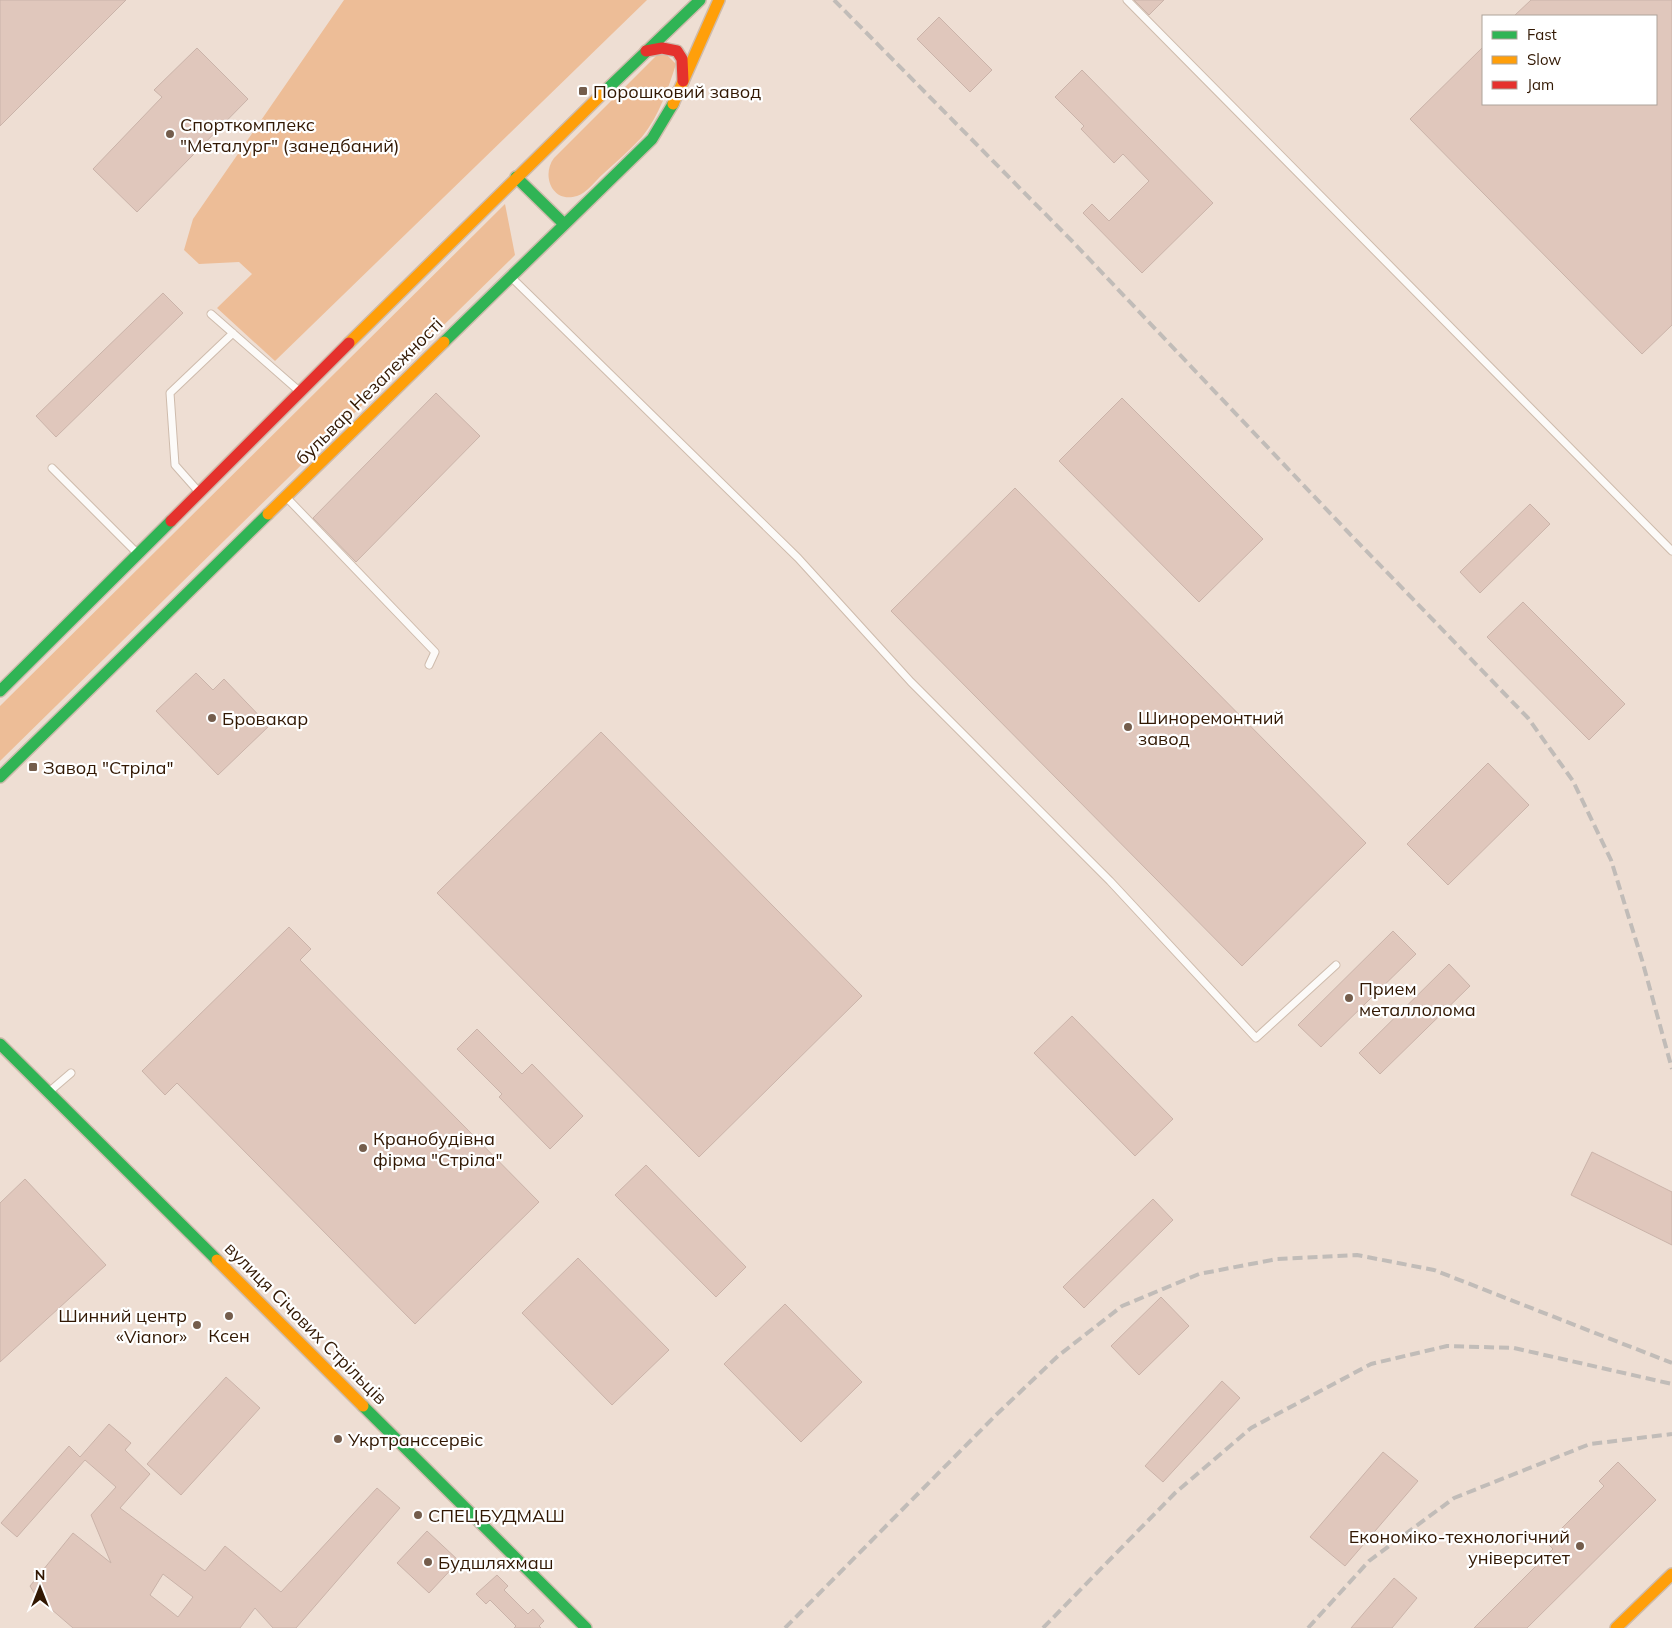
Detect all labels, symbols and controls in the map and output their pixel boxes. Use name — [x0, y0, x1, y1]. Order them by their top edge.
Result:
legend — [1482, 15, 1657, 105]
text: Fast — [1527, 25, 1557, 44]
text: Slow — [1527, 50, 1561, 69]
text: Jam — [1527, 75, 1554, 94]
place label: Порошковий завод — [593, 80, 761, 103]
marker: Порошковий завод — [577, 85, 589, 97]
place label: Спорткомплекс "Металург" (занедбаний) — [180, 113, 400, 157]
marker: Спорткомплекс "Металург" (занедбаний) — [164, 128, 176, 140]
street label: бульвар Незалежності — [291, 313, 447, 469]
place label: Шиноремонтний завод — [1138, 706, 1284, 750]
place label: Бровакар — [222, 707, 308, 730]
marker: Бровакар — [206, 712, 218, 724]
marker: Шиноремонтний завод — [1122, 721, 1134, 733]
place label: Завод "Стріла" — [43, 756, 173, 779]
marker: Завод "Стріла" — [27, 761, 39, 773]
place label: Прием металлолома — [1359, 977, 1476, 1021]
marker: Прием металлолома — [1343, 992, 1355, 1004]
place label: Кранобудівна фірма "Стріла" — [373, 1127, 503, 1171]
marker: Кранобудівна фірма "Стріла" — [357, 1142, 369, 1154]
street label: вулиця Січових Стрільців — [220, 1237, 392, 1409]
place label: Шинний центр «Vianor» — [58, 1304, 187, 1348]
marker: Ксен — [223, 1310, 235, 1322]
marker: Шинний центр «Vianor» — [191, 1319, 203, 1331]
place label: Ксен — [208, 1324, 250, 1347]
place label: Укртранссервіс — [347, 1428, 483, 1451]
marker: Укртранссервіс — [332, 1433, 344, 1445]
place label: СПЕЦБУДМАШ — [428, 1504, 565, 1527]
marker: СПЕЦБУДМАШ — [412, 1509, 424, 1521]
place label: Економіко-технологічний університет — [1349, 1525, 1571, 1569]
marker: Економіко-технологічний університет — [1574, 1540, 1586, 1552]
place label: Будшляхмаш — [438, 1551, 553, 1574]
marker: Будшляхмаш — [422, 1556, 434, 1568]
north arrow — [15, 1563, 65, 1613]
text: N — [35, 1566, 45, 1584]

